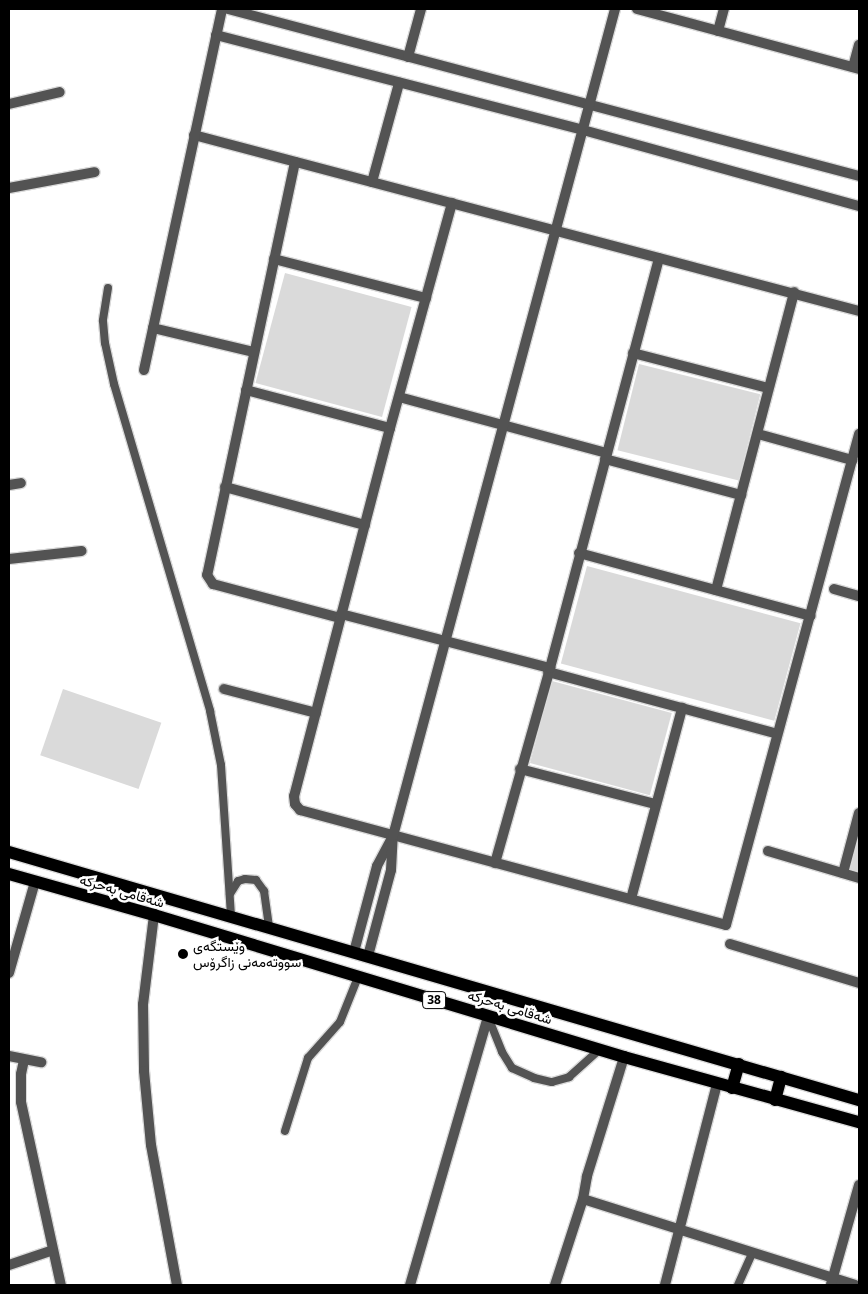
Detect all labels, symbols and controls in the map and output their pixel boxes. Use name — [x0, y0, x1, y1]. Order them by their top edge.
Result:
street label: شەقامی بەحرکە — [78, 871, 166, 911]
place label: وێستگەی سووتەمەنی زاگرۆس — [193, 938, 301, 970]
marker: وێستگەی سووتەمەنی زاگرۆس — [177, 948, 189, 960]
street label: شەقامی بەحرکە — [466, 986, 554, 1028]
road number: 38 — [422, 990, 446, 1010]

